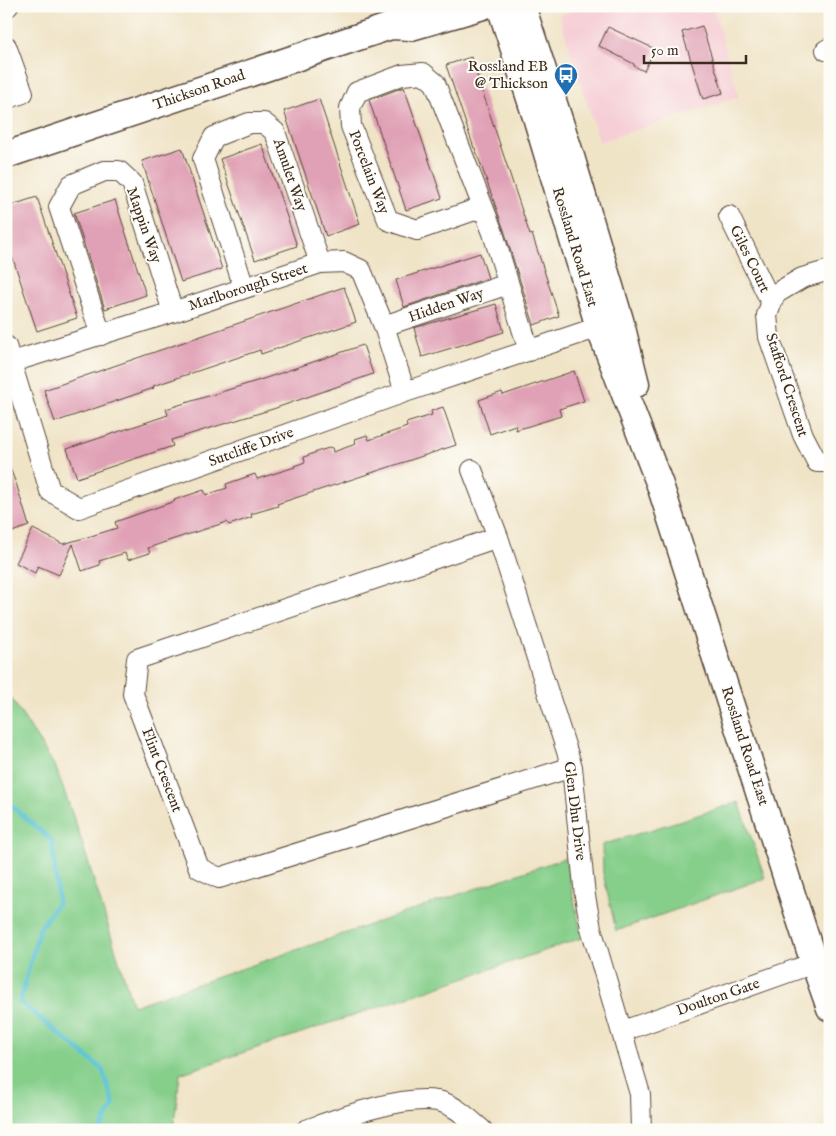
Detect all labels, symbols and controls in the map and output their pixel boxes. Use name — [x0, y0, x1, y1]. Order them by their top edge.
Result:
scale bar — [644, 32, 746, 64]
text: 50 m — [651, 41, 679, 60]
place label: Rossland EB @ Thickson — [468, 57, 548, 93]
bus stop icon: Rossland EB @ Thickson — [553, 62, 579, 96]
street label: Thickson Road — [151, 65, 248, 115]
street label: Porcelain Way — [344, 127, 394, 217]
street label: Amulet Way — [268, 135, 312, 215]
street label: Mappin Way — [122, 184, 166, 266]
street label: Rossland Road East — [548, 185, 602, 309]
street label: Giles Court — [726, 222, 774, 296]
street label: Marlborough Street — [186, 259, 310, 315]
street label: Hidden Way — [406, 283, 487, 327]
street label: Stafford Crescent — [761, 331, 813, 439]
street label: Sutcliffe Drive — [206, 423, 296, 471]
street label: Rossland Road East — [717, 684, 773, 808]
street label: Flint Crescent — [137, 725, 187, 815]
street label: Glen Dhu Drive — [559, 760, 591, 862]
street label: Doulton Gate — [674, 974, 762, 1020]

